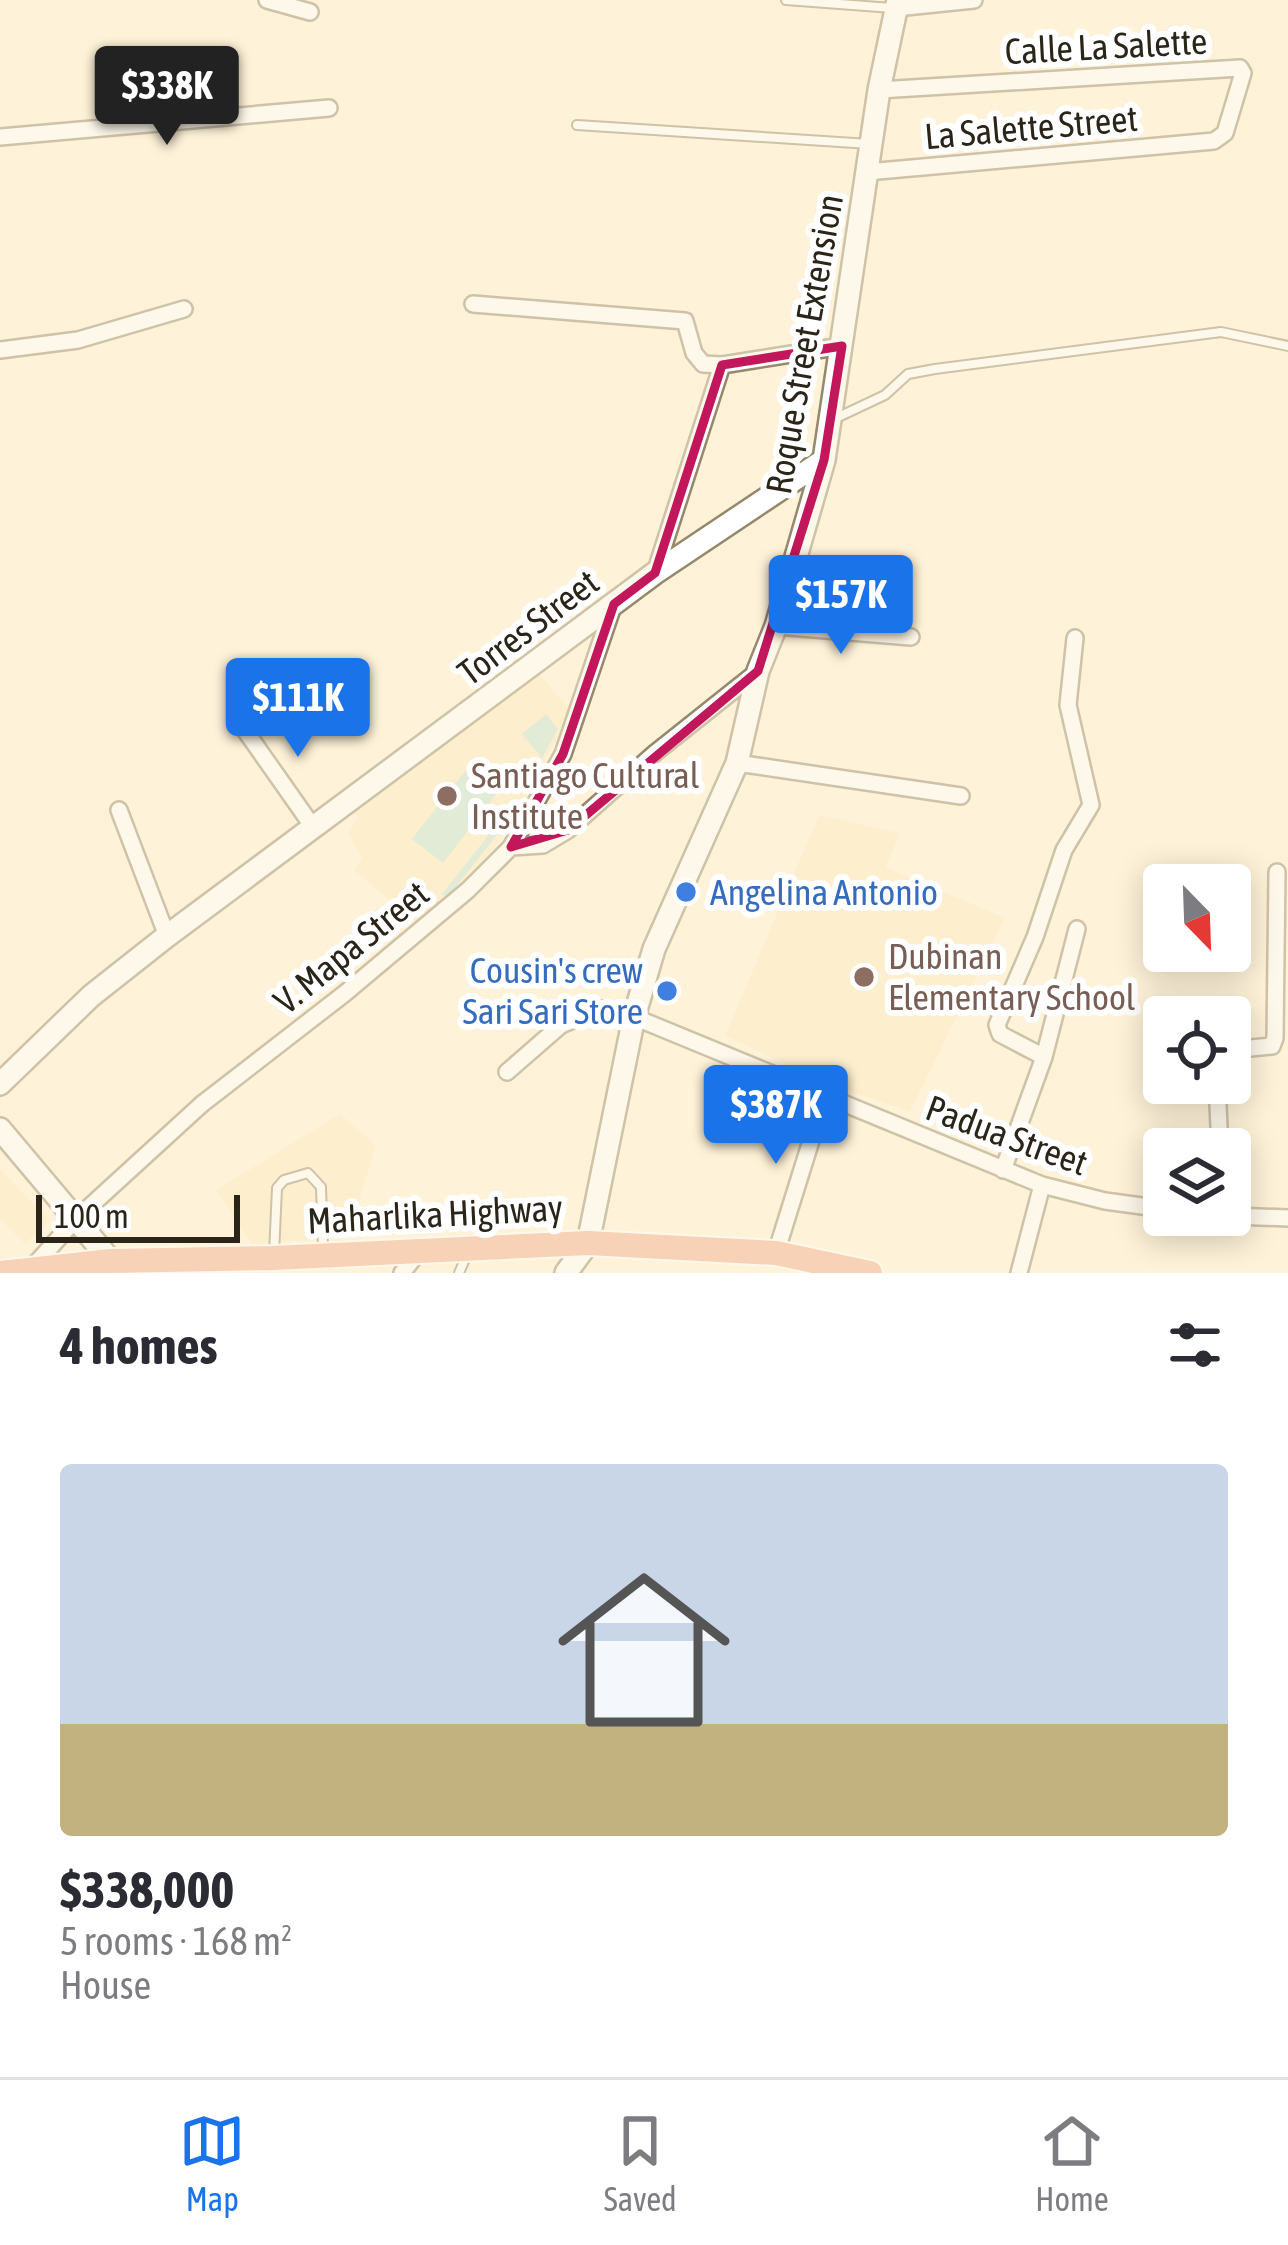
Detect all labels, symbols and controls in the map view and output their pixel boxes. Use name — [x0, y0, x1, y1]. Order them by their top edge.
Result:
street label: Calle La Salette — [1004, 20, 1208, 72]
pin: $338K — [83, 46, 251, 148]
text: $338K — [122, 63, 212, 107]
street label: La Salette Street — [923, 97, 1139, 157]
street label: Roque Street Extension — [757, 191, 851, 497]
pin: $157K — [757, 555, 925, 657]
street label: Torres Street — [450, 561, 606, 693]
text: $157K — [796, 572, 886, 616]
pin: $111K — [214, 658, 382, 760]
text: $111K — [253, 675, 343, 719]
place label: Santiago Cultural Institute — [471, 754, 700, 837]
marker: Santiago Cultural Institute — [434, 783, 460, 809]
north arrow — [1143, 864, 1251, 972]
map controls — [1143, 864, 1251, 1236]
place label: Angelina Antonio — [710, 871, 938, 913]
street label: V. Mapa Street — [265, 872, 437, 1022]
marker: Angelina Antonio — [673, 879, 699, 905]
place label: Dubinan Elementary School — [888, 935, 1136, 1018]
place label: Cousin's crew Sari Sari Store — [463, 949, 643, 1032]
marker: Dubinan Elementary School — [851, 964, 877, 990]
marker: Cousin's crew Sari Sari Store — [654, 978, 680, 1004]
button: locate — [1143, 996, 1251, 1104]
pin: $387K — [692, 1065, 860, 1167]
text: $387K — [731, 1082, 821, 1126]
street label: Padua Street — [921, 1086, 1093, 1184]
button: layers — [1143, 1128, 1251, 1236]
street label: Maharlika Highway — [306, 1186, 564, 1242]
scale bar — [36, 1189, 240, 1242]
text: 100 m — [54, 1197, 129, 1235]
icon: filters — [1162, 1312, 1228, 1378]
text: 4 homes — [60, 1316, 218, 1375]
icon: home — [536, 1542, 752, 1758]
text: $338,000 — [60, 1860, 234, 1919]
text: 5 rooms · 168 m² — [60, 1919, 292, 1963]
text: House — [60, 1963, 151, 2007]
tab: Map — [179, 2108, 245, 2218]
tab: Saved — [604, 2108, 677, 2218]
tab: Home — [1035, 2108, 1109, 2218]

